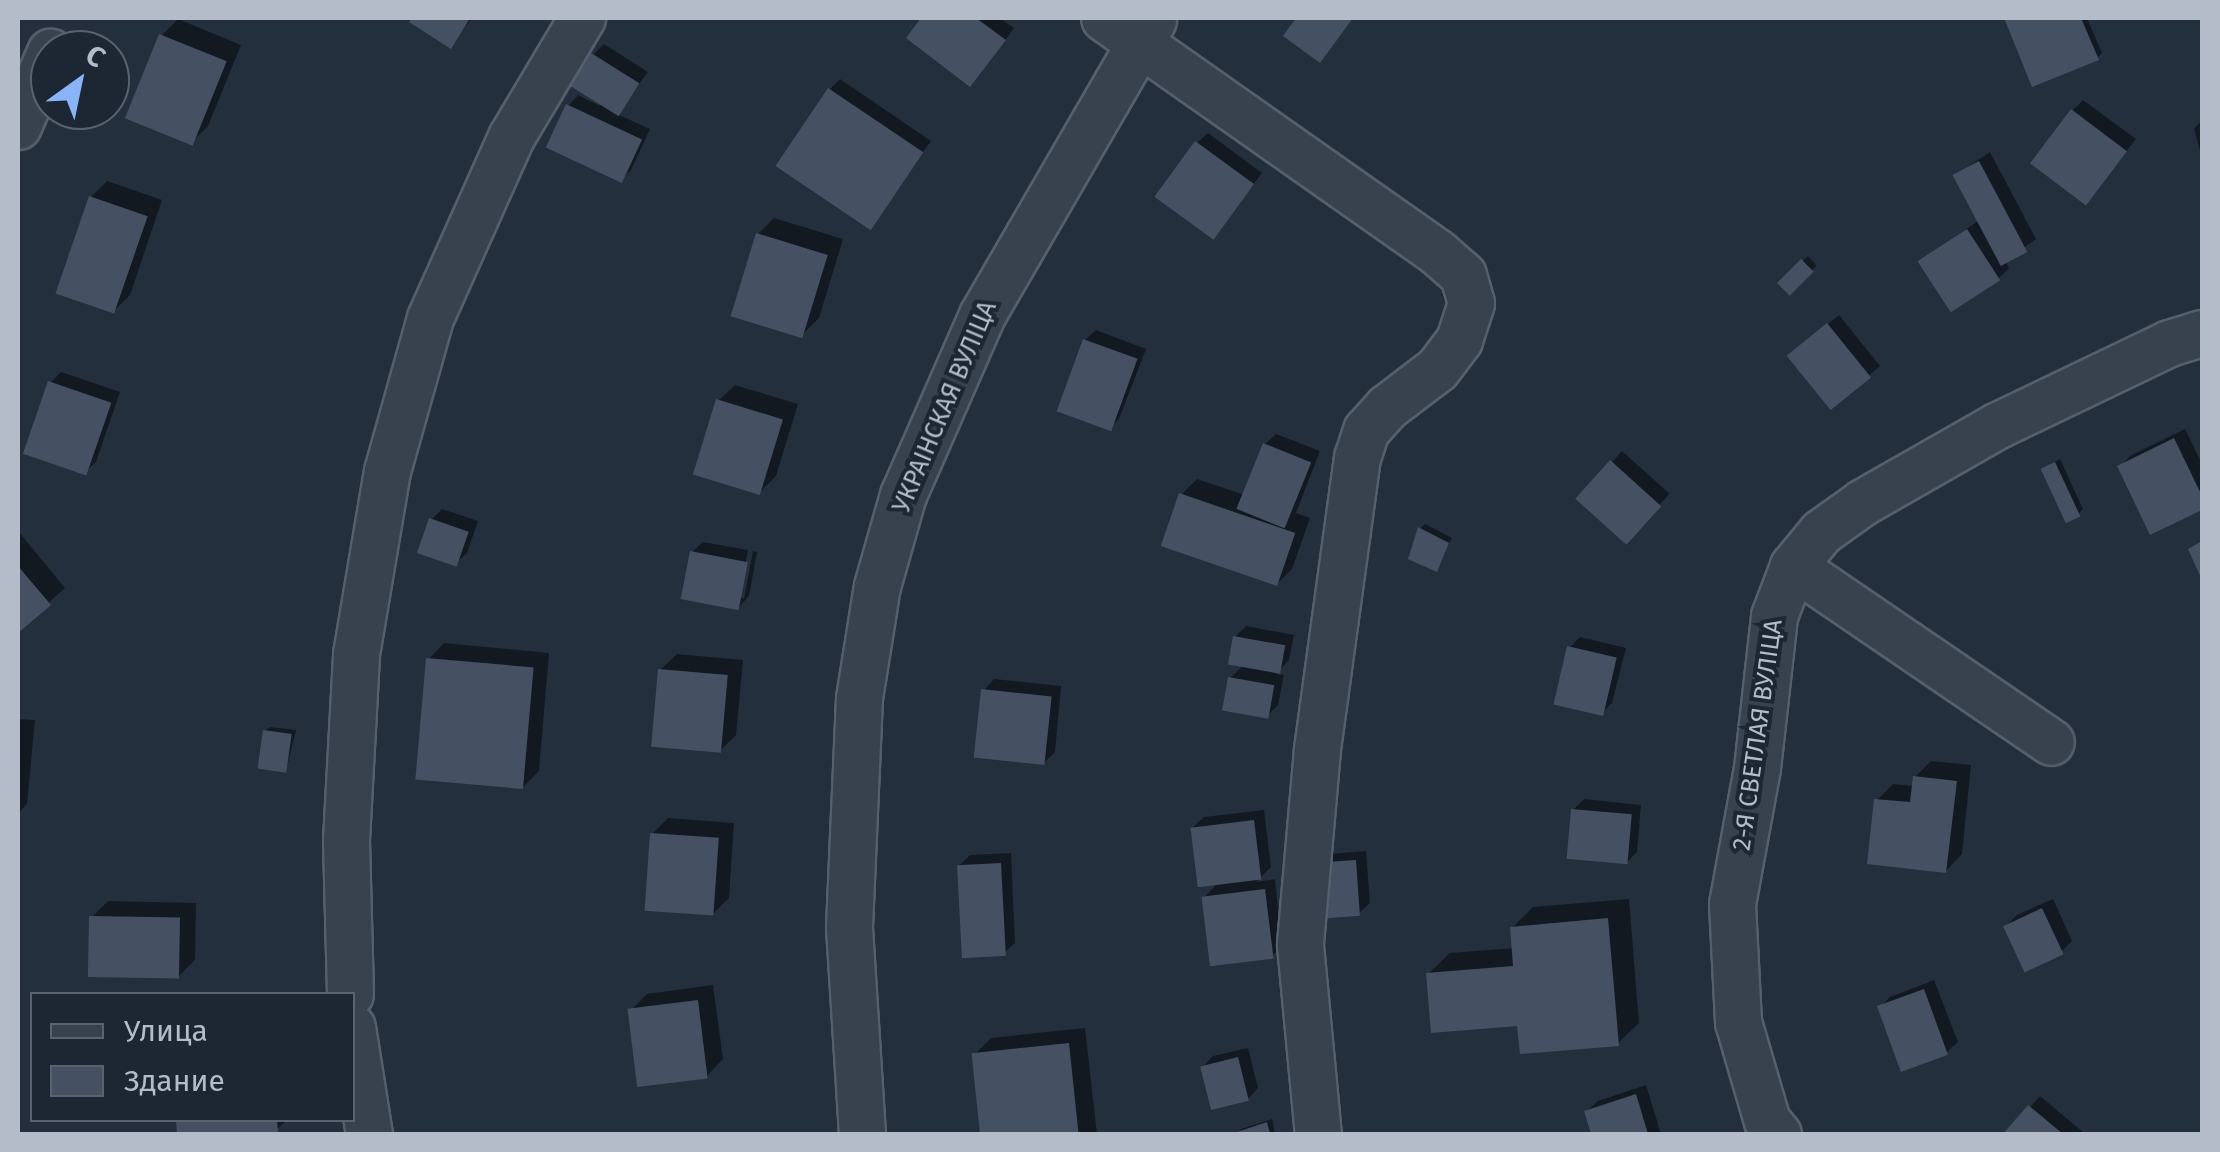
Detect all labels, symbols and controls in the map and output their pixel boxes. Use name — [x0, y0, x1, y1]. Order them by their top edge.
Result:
north arrow — [30, 30, 130, 130]
text: С — [80, 38, 111, 74]
street label: УКРАІНСКАЯ ВУЛІЦА — [887, 297, 1003, 517]
street label: 2-Я СВЕТЛАЯ ВУЛІЦА — [1727, 617, 1789, 853]
legend — [30, 992, 355, 1122]
text: Улица — [124, 1013, 208, 1049]
text: Здание — [124, 1063, 225, 1099]

